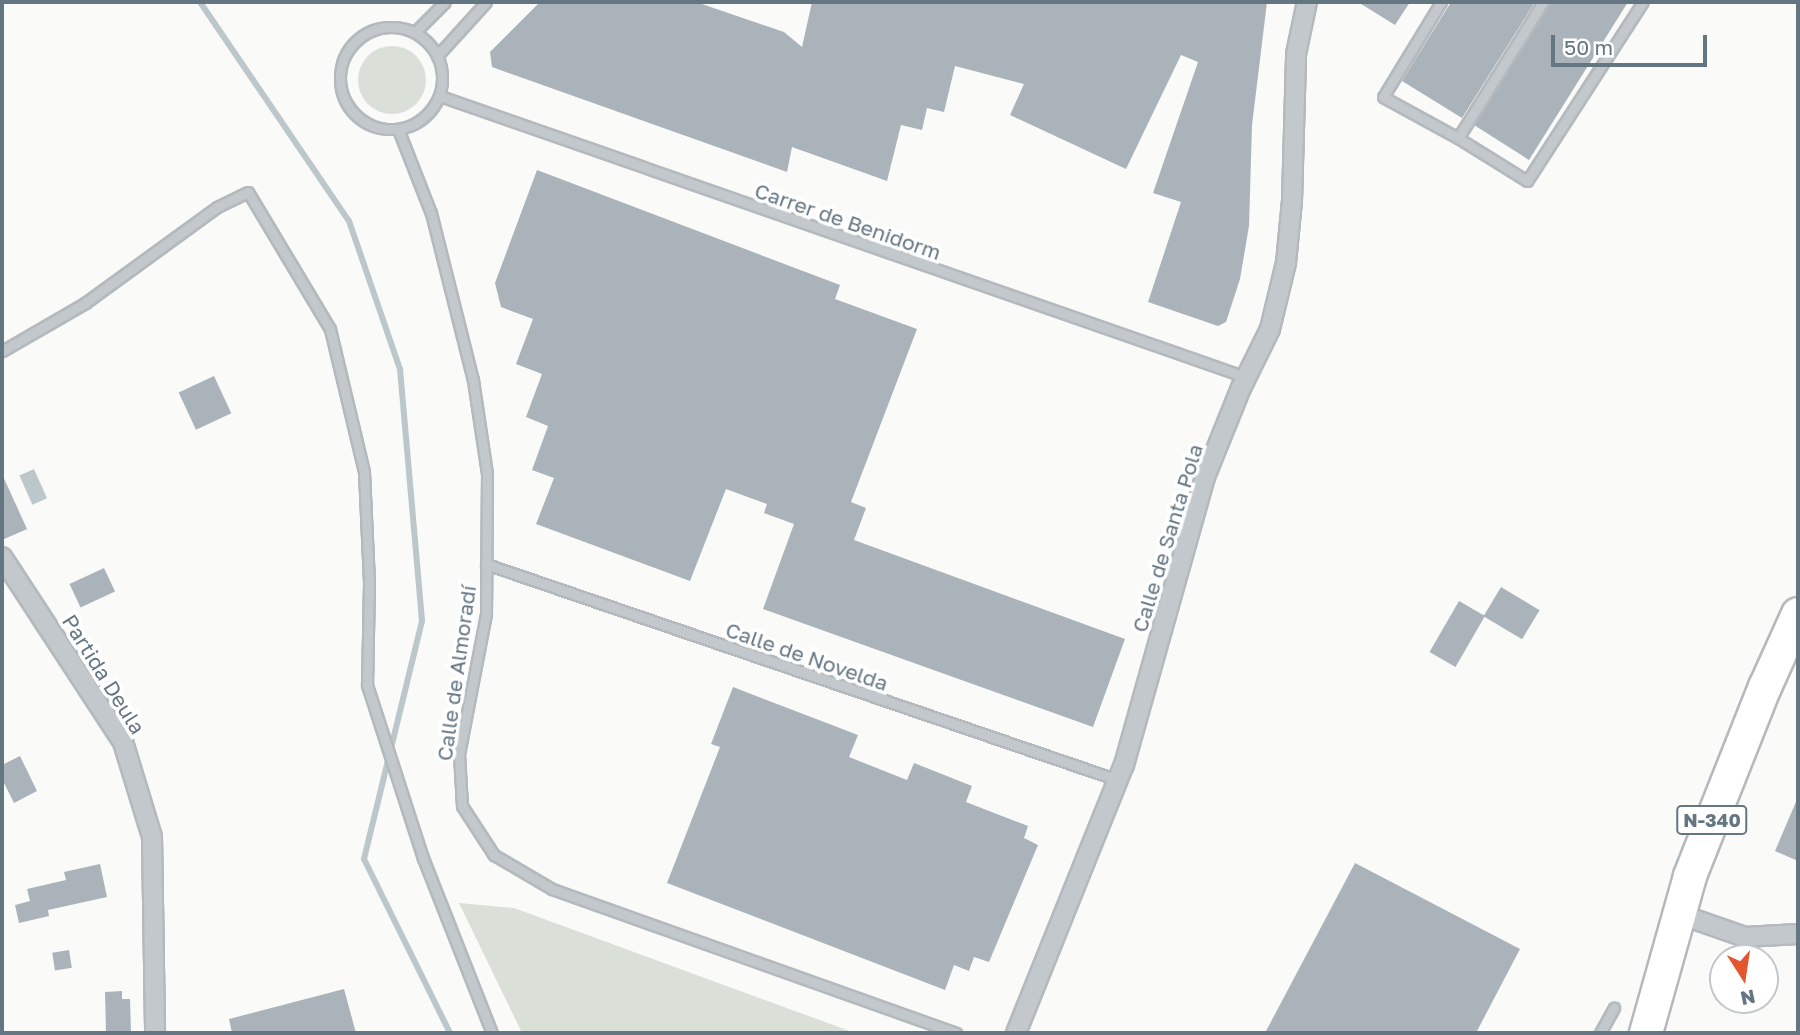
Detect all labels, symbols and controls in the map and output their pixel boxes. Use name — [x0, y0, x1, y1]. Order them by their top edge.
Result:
scale bar — [1555, 21, 1711, 65]
text: 50 m — [1564, 34, 1613, 60]
street label: Carrer de Benidorm — [752, 177, 944, 265]
street label: Calle de Santa Pola — [1126, 441, 1208, 635]
street label: Calle de Almoradí — [431, 584, 481, 762]
street label: Partida Deula — [57, 610, 151, 738]
street label: Calle de Novelda — [722, 616, 892, 696]
road number: N-340 — [1675, 804, 1749, 835]
north arrow — [1709, 944, 1779, 1014]
text: N — [1739, 985, 1758, 1011]

